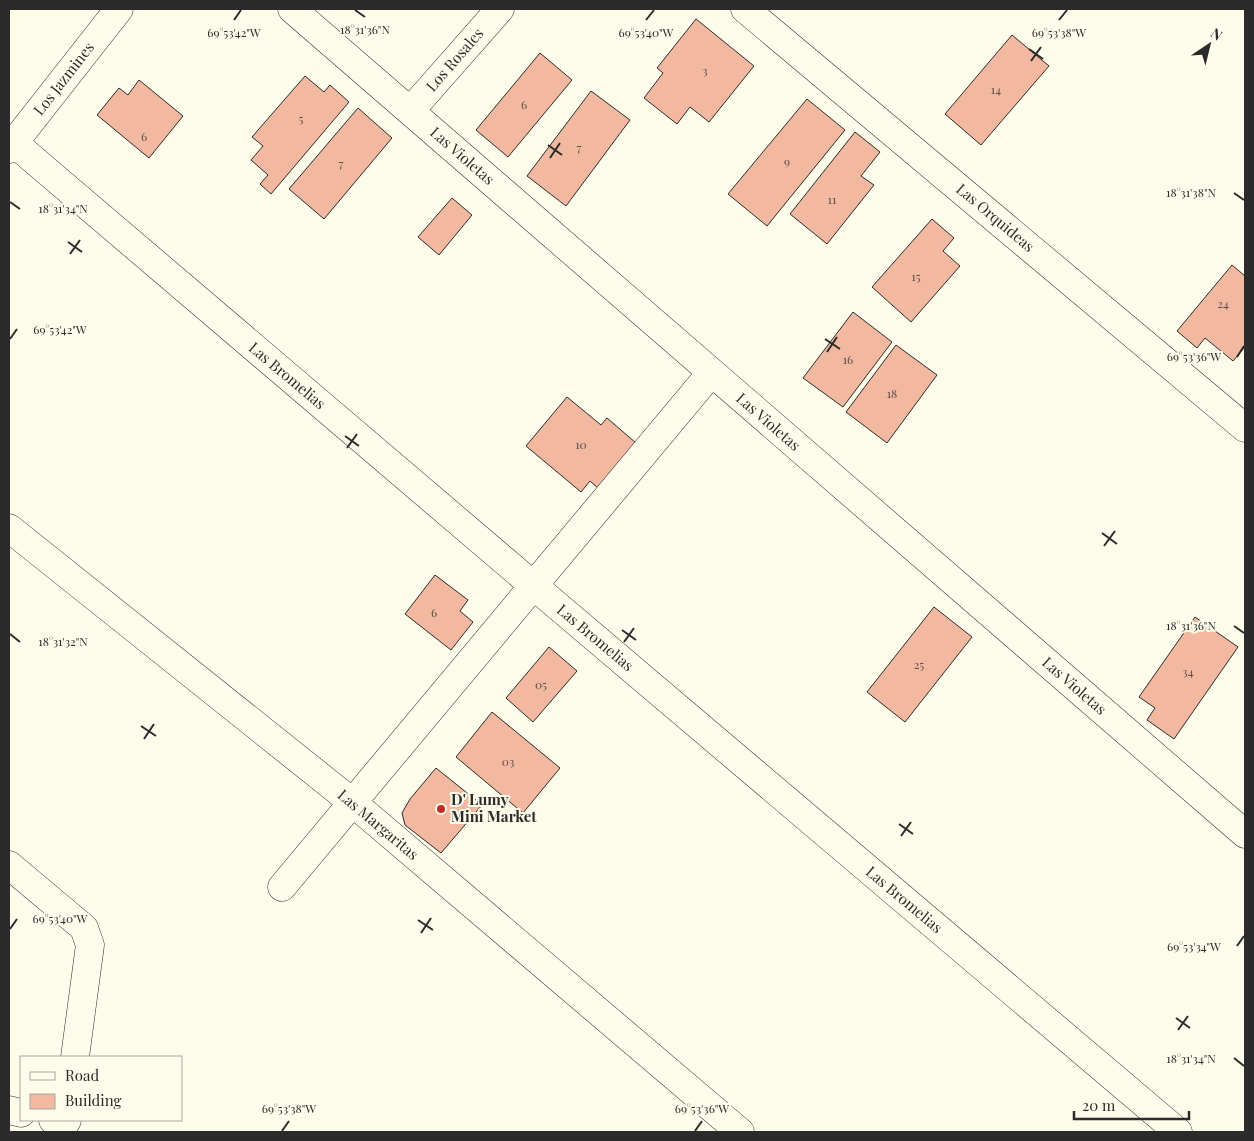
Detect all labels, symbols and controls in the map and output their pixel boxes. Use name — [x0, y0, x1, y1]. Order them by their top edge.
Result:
north arrow — [1184, 20, 1234, 70]
text: 18°31'36"N — [340, 21, 390, 37]
street label: Los Rosales — [421, 23, 487, 95]
text: N — [1207, 23, 1226, 45]
text: 69°53'42"W — [207, 24, 261, 40]
text: 69°53'40"W — [619, 24, 674, 40]
text: 69°53'38"W — [1032, 24, 1086, 40]
street label: Los Jazmines — [28, 38, 98, 119]
house number: 3 — [702, 62, 708, 78]
house number: 14 — [991, 81, 1001, 97]
house number: 6 — [521, 96, 527, 112]
house number: 5 — [299, 110, 304, 126]
street label: Las Violetas — [426, 122, 499, 189]
house number: 6 — [141, 128, 147, 144]
house number: 7 — [577, 139, 582, 155]
house number: 9 — [784, 153, 790, 169]
house number: 7 — [339, 155, 344, 171]
street label: Las Orquideas — [952, 179, 1039, 256]
text: 18°31'38"N — [1166, 184, 1217, 200]
house number: 11 — [828, 191, 837, 207]
text: 18°31'34"N — [38, 200, 88, 216]
house number: 15 — [911, 268, 921, 284]
house number: 24 — [1217, 295, 1229, 311]
text: 69°53'42"W — [33, 321, 87, 337]
street label: Las Bromelias — [245, 337, 330, 413]
text: 69°53'36"W — [1167, 348, 1221, 364]
house number: 16 — [843, 351, 853, 367]
house number: 18 — [887, 385, 897, 401]
street label: Las Violetas — [732, 388, 805, 455]
house number: 10 — [575, 436, 587, 452]
street label: Las Bromelias — [553, 599, 638, 675]
house number: 6 — [431, 604, 437, 620]
text: 18°31'36"N — [1166, 617, 1216, 633]
text: 18°31'32"N — [38, 633, 88, 649]
street label: Las Violetas — [1038, 652, 1111, 719]
house number: 25 — [914, 656, 924, 672]
house number: 34 — [1182, 663, 1194, 679]
house number: 05 — [535, 676, 547, 692]
house number: 03 — [502, 753, 514, 769]
street label: Las Margaritas — [334, 785, 423, 864]
place label: D' Lumy Mini Market — [451, 789, 537, 826]
marker: D' Lumy Mini Market — [435, 803, 447, 815]
street label: Las Bromelias — [862, 861, 947, 937]
text: 69°53'40"W — [33, 910, 88, 926]
text: 69°53'34"W — [1167, 938, 1221, 954]
text: 18°31'34"N — [1166, 1050, 1216, 1066]
legend — [20, 1056, 182, 1121]
text: Road — [65, 1065, 99, 1085]
scale bar — [1074, 1088, 1189, 1120]
text: Building — [65, 1090, 122, 1110]
text: 20 m — [1082, 1095, 1116, 1115]
text: 69°53'38"W — [262, 1100, 316, 1116]
text: 69°53'36"W — [675, 1100, 729, 1116]

